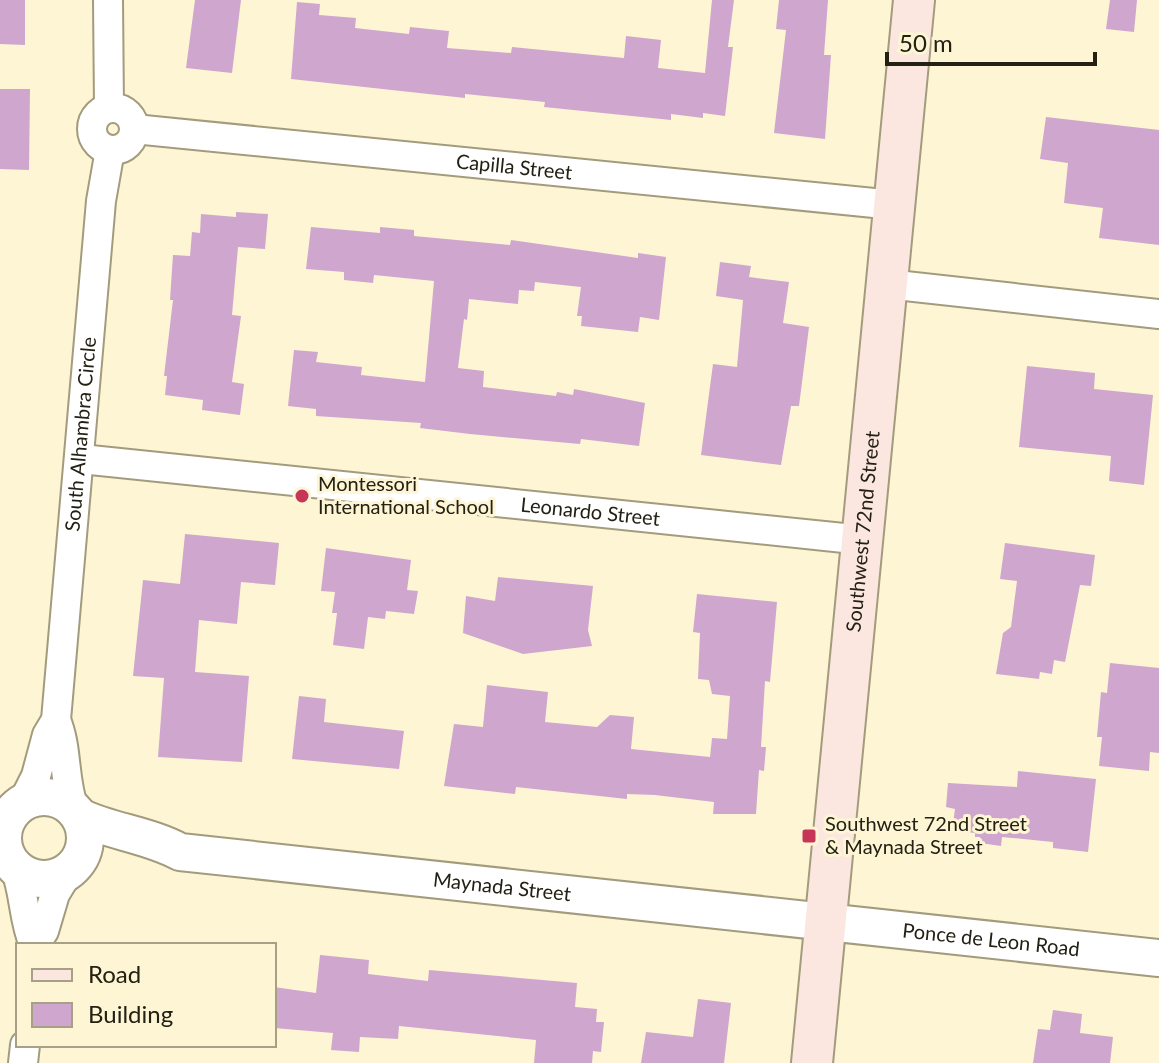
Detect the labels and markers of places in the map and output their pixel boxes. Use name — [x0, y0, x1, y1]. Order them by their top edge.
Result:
place label: Montessori International School — [318, 471, 494, 518]
marker: Montessori International School — [293, 487, 311, 505]
place label: Southwest 72nd Street & Maynada Street — [825, 811, 1027, 858]
marker: Southwest 72nd Street & Maynada Street — [800, 827, 818, 845]

